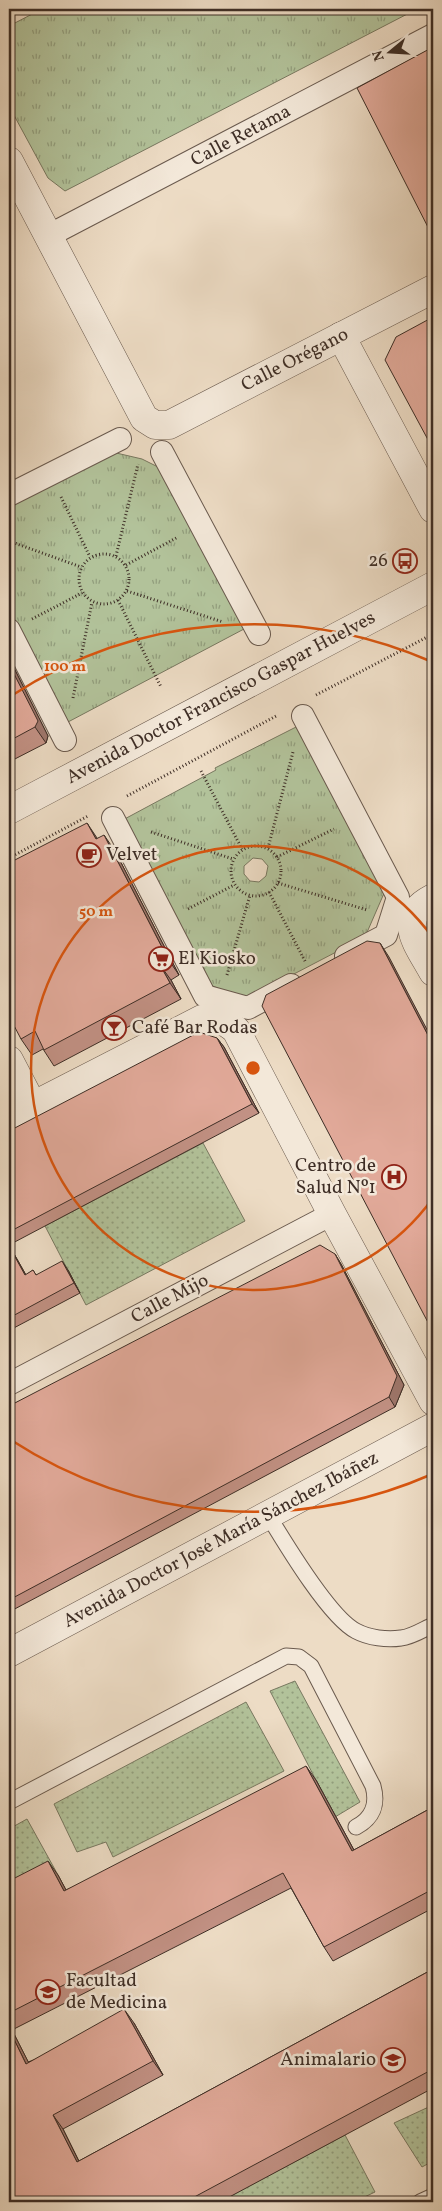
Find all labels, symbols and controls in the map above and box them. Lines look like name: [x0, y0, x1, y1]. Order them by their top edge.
north arrow: [364, 28, 414, 78]
text: N: [368, 48, 390, 63]
street label: Calle Retama: [186, 99, 296, 173]
street label: Calle Orégano: [237, 322, 353, 398]
place label: 26: [368, 548, 388, 574]
bus stop icon: 26: [392, 548, 418, 574]
street label: Avenida Doctor Francisco Gaspar Huelves: [62, 605, 380, 791]
text: 100 m: [44, 657, 87, 678]
cafe icon: Velvet: [76, 842, 102, 868]
place label: Velvet: [106, 842, 158, 868]
text: 50 m: [79, 902, 113, 923]
supermarket icon: El Kiosko: [148, 946, 174, 972]
place label: El Kiosko: [178, 946, 256, 972]
bar icon: Café Bar Rodas: [101, 1015, 127, 1041]
place label: Café Bar Rodas: [132, 1015, 257, 1041]
centre of rings: [244, 1059, 262, 1077]
place label: Centro de Salud Nº1: [295, 1153, 376, 1201]
hospital icon: Centro de Salud Nº1: [381, 1164, 407, 1190]
street label: Calle Mijo: [126, 1268, 214, 1330]
street label: Avenida Doctor José María Sánchez Ibáñez: [59, 1445, 383, 1635]
place label: Facultad de Medicina: [66, 1968, 167, 2016]
school or university icon: Facultad de Medicina: [35, 1979, 61, 2005]
place label: Animalario: [280, 2047, 376, 2073]
school or university icon: Animalario: [380, 2047, 406, 2073]

